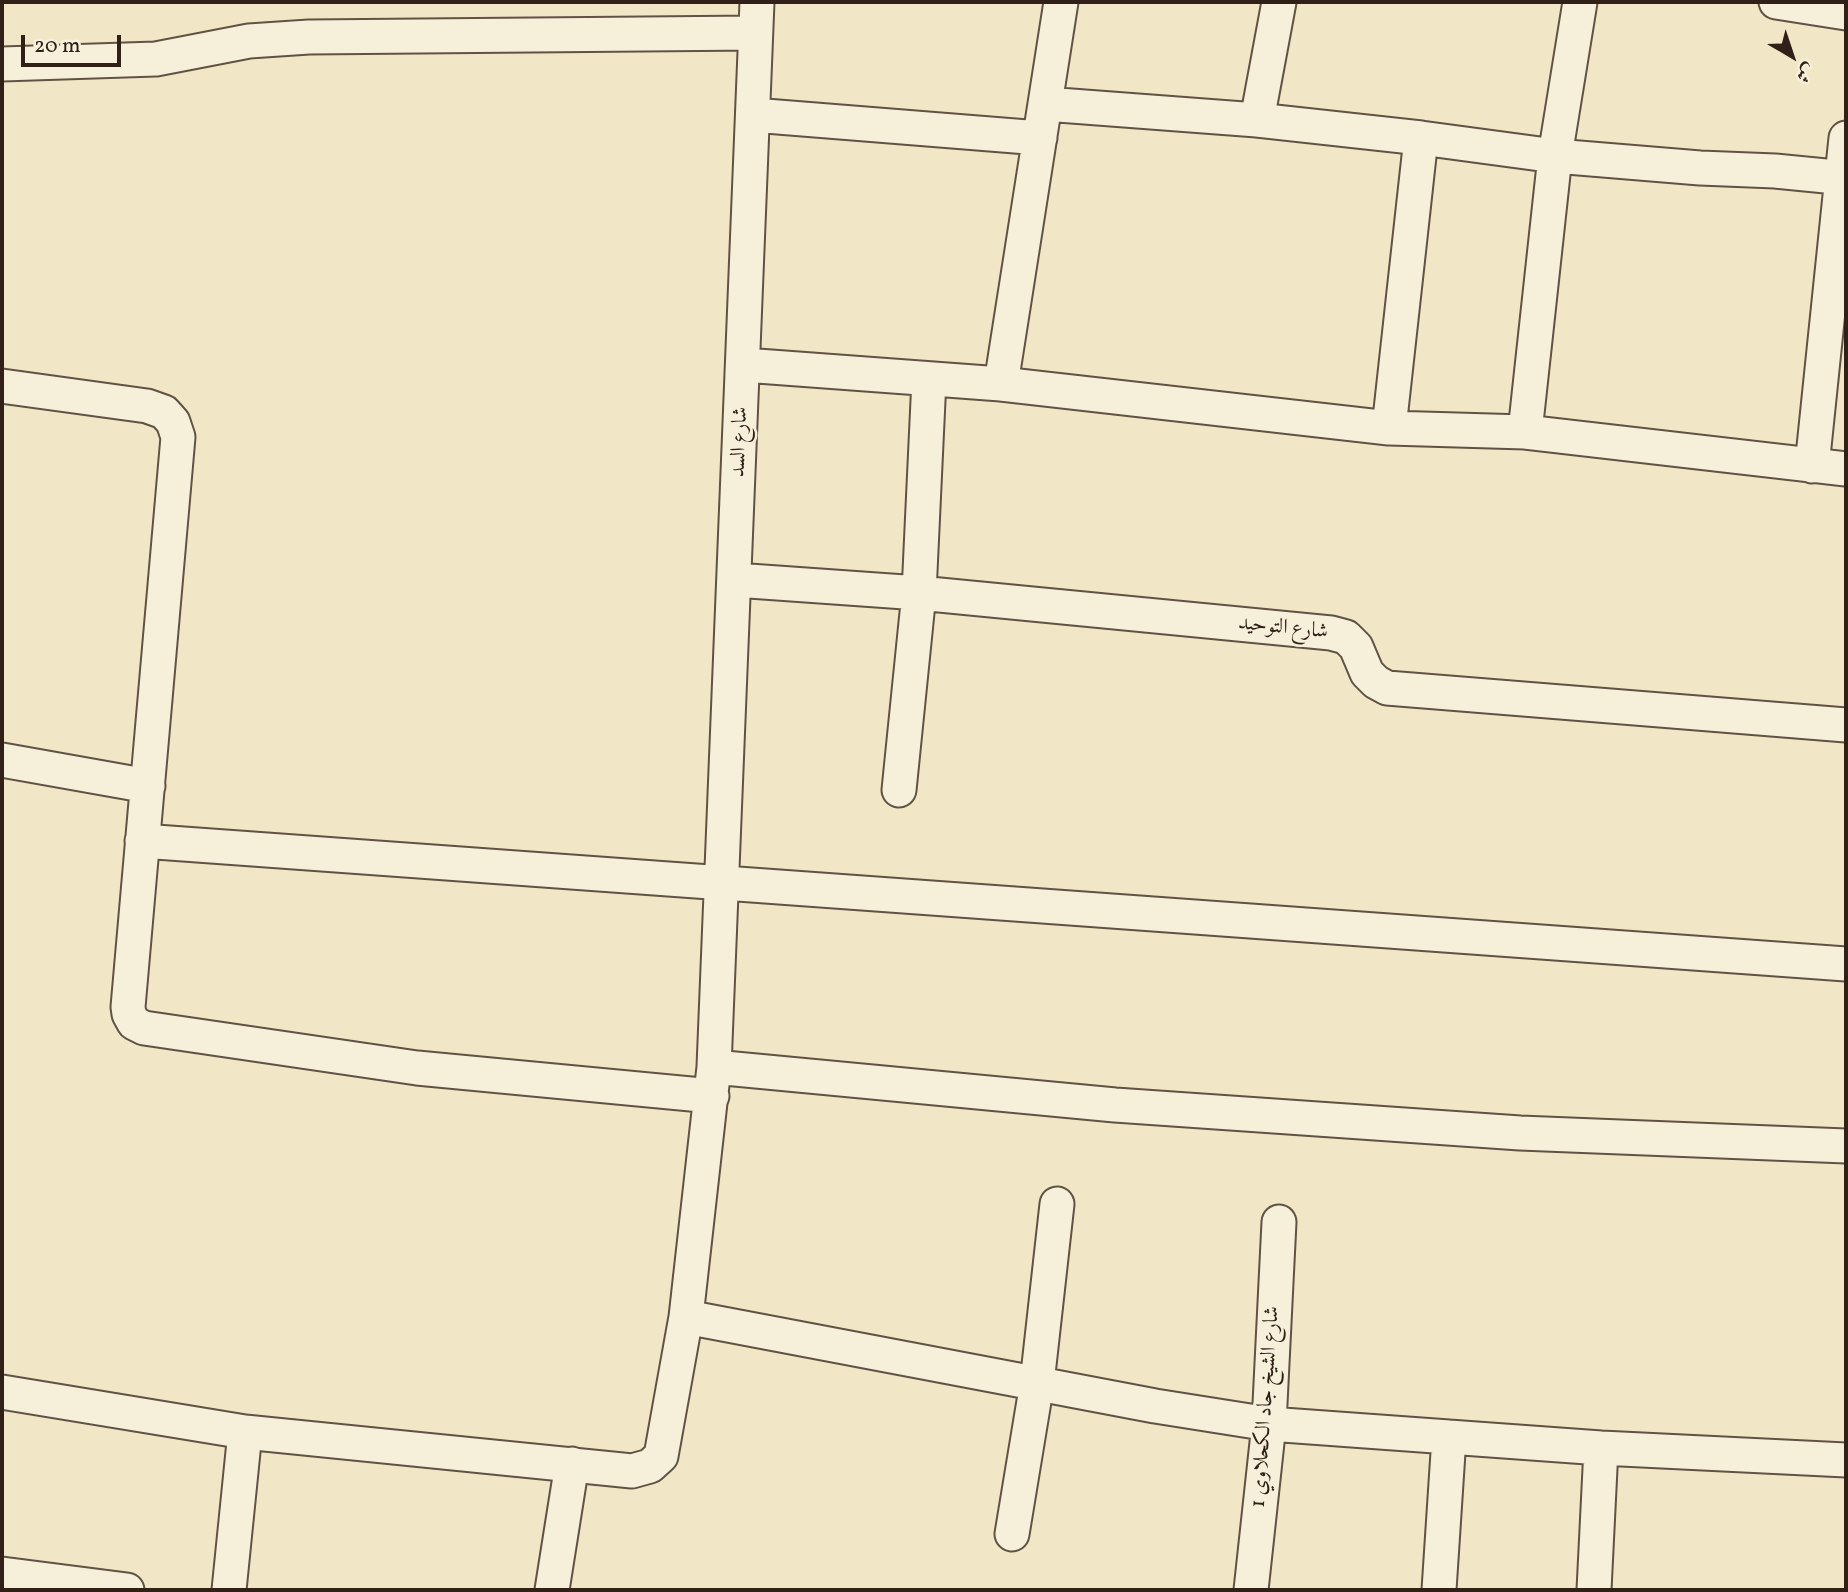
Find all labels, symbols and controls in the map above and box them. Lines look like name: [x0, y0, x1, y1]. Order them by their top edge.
scale bar: [24, 21, 124, 65]
north arrow: [1757, 21, 1827, 91]
text: 20 m: [34, 32, 80, 61]
text: ش: [1790, 56, 1821, 88]
street label: شارع السد: [727, 406, 755, 478]
street label: شارع التوحيد: [1237, 612, 1329, 646]
street label: شارع الشيخ جاد الكحلاوي 1: [1247, 1306, 1287, 1508]

